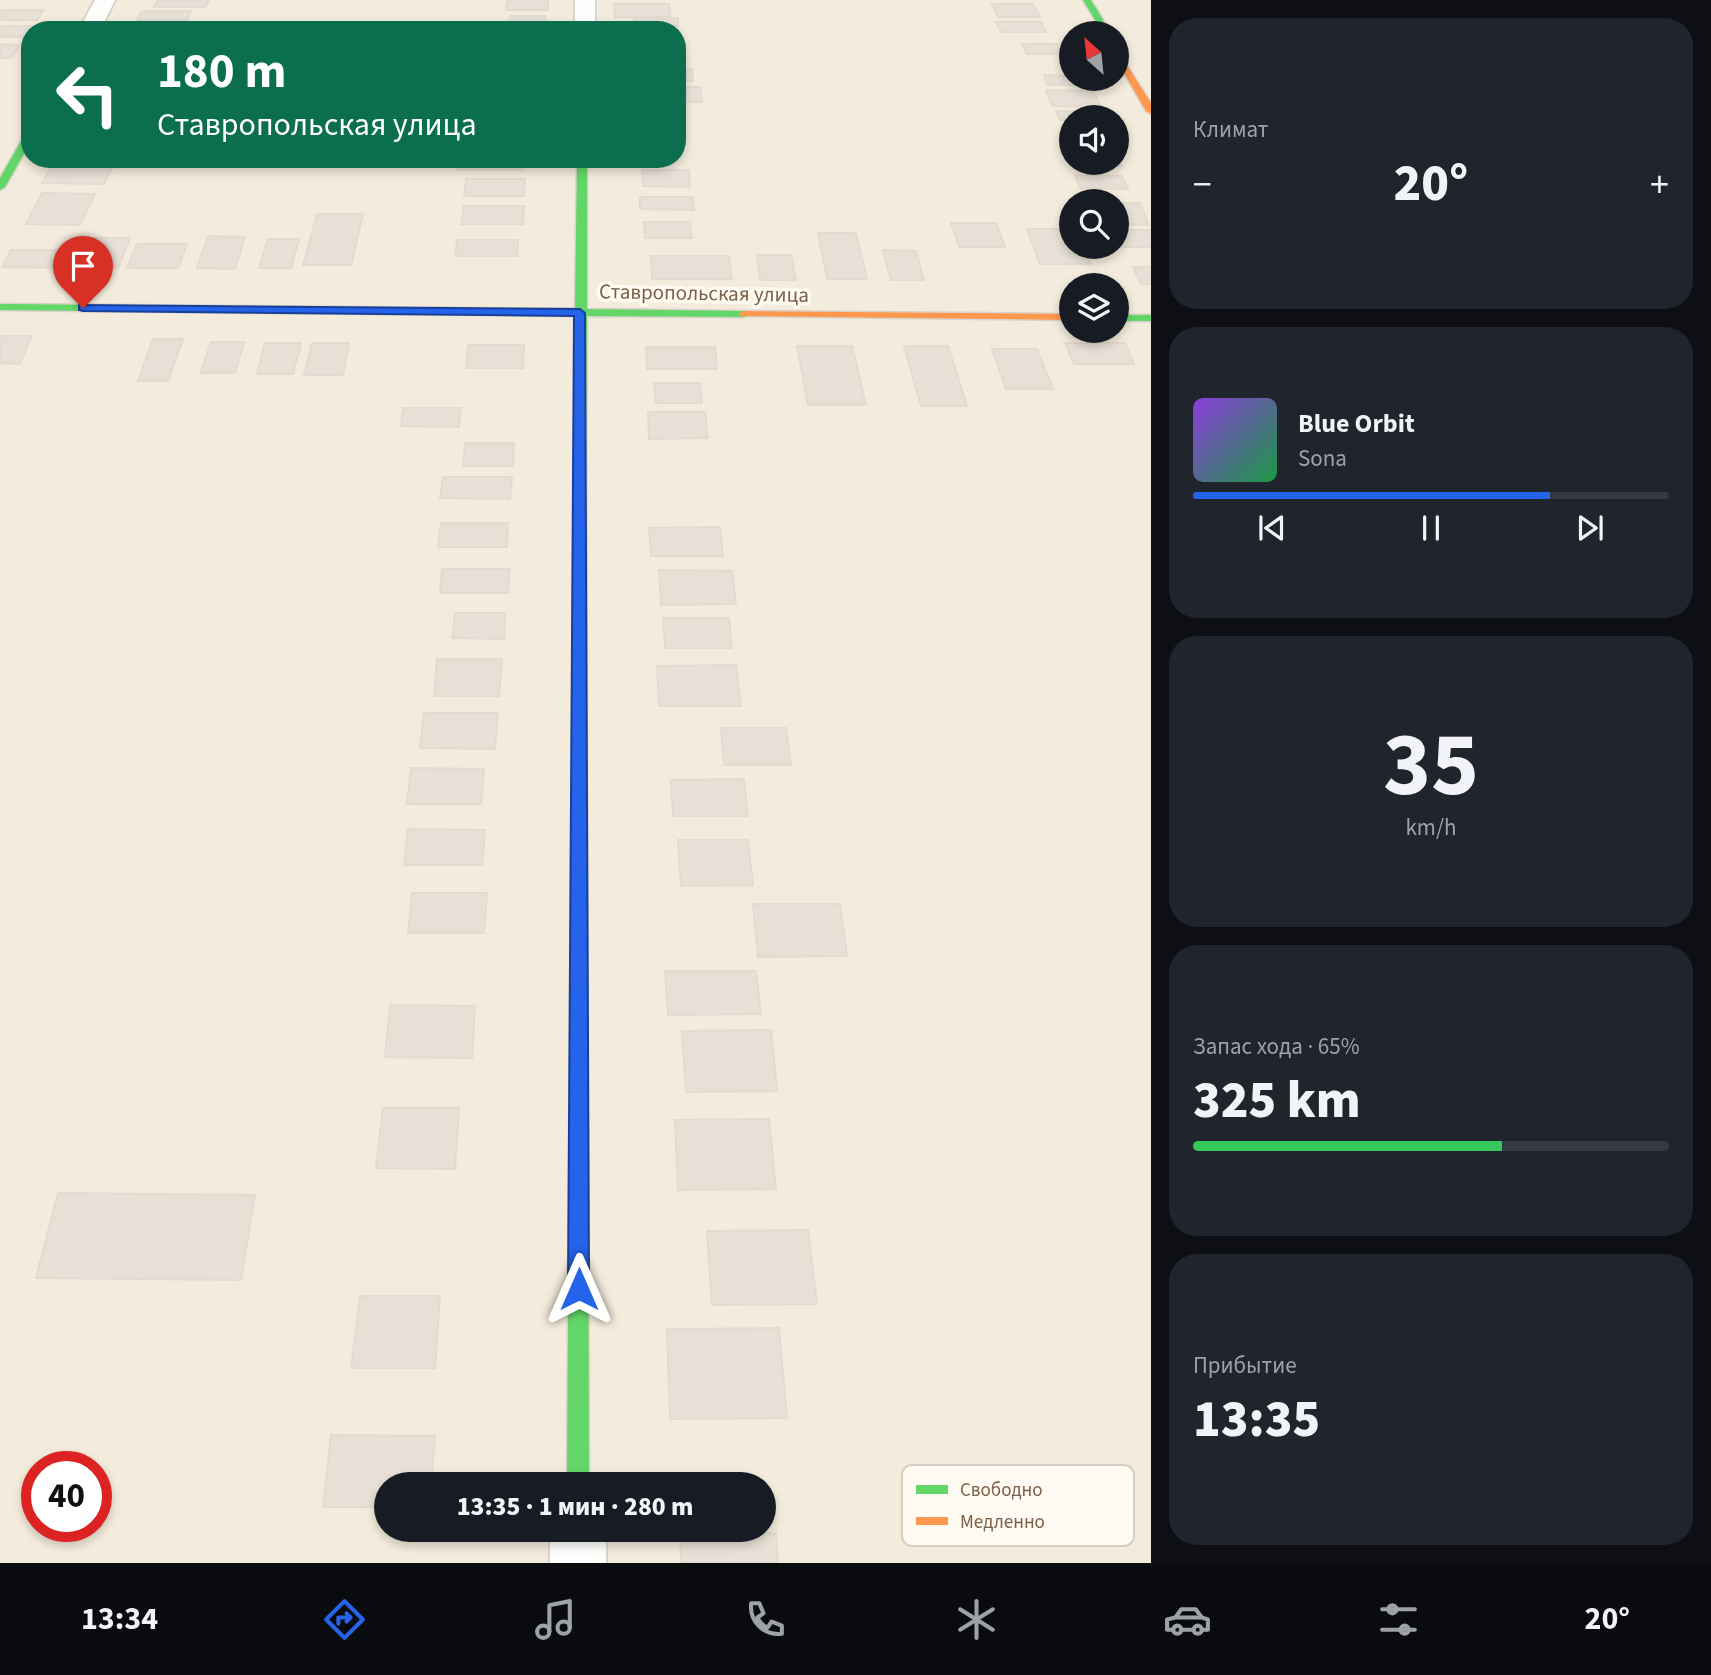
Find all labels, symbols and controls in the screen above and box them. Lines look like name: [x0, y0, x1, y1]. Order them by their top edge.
north arrow: [1059, 21, 1129, 91]
map controls: [1059, 21, 1129, 343]
text: 180 m: [157, 37, 286, 107]
icon: left: [42, 49, 133, 140]
text: Ставропольская улица: [157, 102, 477, 148]
button: sound: [1059, 105, 1129, 175]
text: Климат: [1193, 113, 1268, 146]
text: 20°: [1394, 147, 1468, 221]
text: −: [1193, 158, 1212, 212]
text: +: [1650, 158, 1669, 212]
button: search: [1059, 189, 1129, 259]
pin: [53, 236, 113, 308]
icon: arrive: [64, 247, 102, 285]
button: layers: [1059, 273, 1129, 343]
street label: Ставропольская улица: [599, 276, 809, 310]
text: Blue Orbit: [1298, 405, 1415, 442]
text: Sona: [1298, 442, 1347, 475]
icon: previous: [1253, 509, 1291, 547]
icon: pause: [1412, 509, 1450, 547]
icon: next: [1571, 509, 1609, 547]
text: 35: [1383, 701, 1479, 830]
text: km/h: [1405, 811, 1457, 844]
text: Запас хода · 65%: [1193, 1030, 1360, 1063]
text: 325 km: [1193, 1064, 1361, 1138]
position arrow: [542, 1252, 616, 1326]
text: Прибытие: [1193, 1349, 1297, 1382]
text: 13:35: [1193, 1383, 1320, 1457]
speed limit sign: 40: [21, 1451, 112, 1542]
legend: [902, 1465, 1134, 1546]
text: Свободно: [960, 1477, 1043, 1504]
text: 13:35 · 1 мин · 280 m: [457, 1488, 693, 1525]
text: Медленно: [960, 1509, 1045, 1536]
icon: directions: [320, 1595, 369, 1644]
icon: music: [531, 1595, 580, 1644]
icon: phone: [741, 1595, 790, 1644]
icon: climate: [952, 1595, 1001, 1644]
icon: car: [1163, 1595, 1212, 1644]
icon: filters: [1374, 1595, 1423, 1644]
text: 13:34: [81, 1596, 158, 1642]
text: 20°: [1585, 1596, 1630, 1642]

